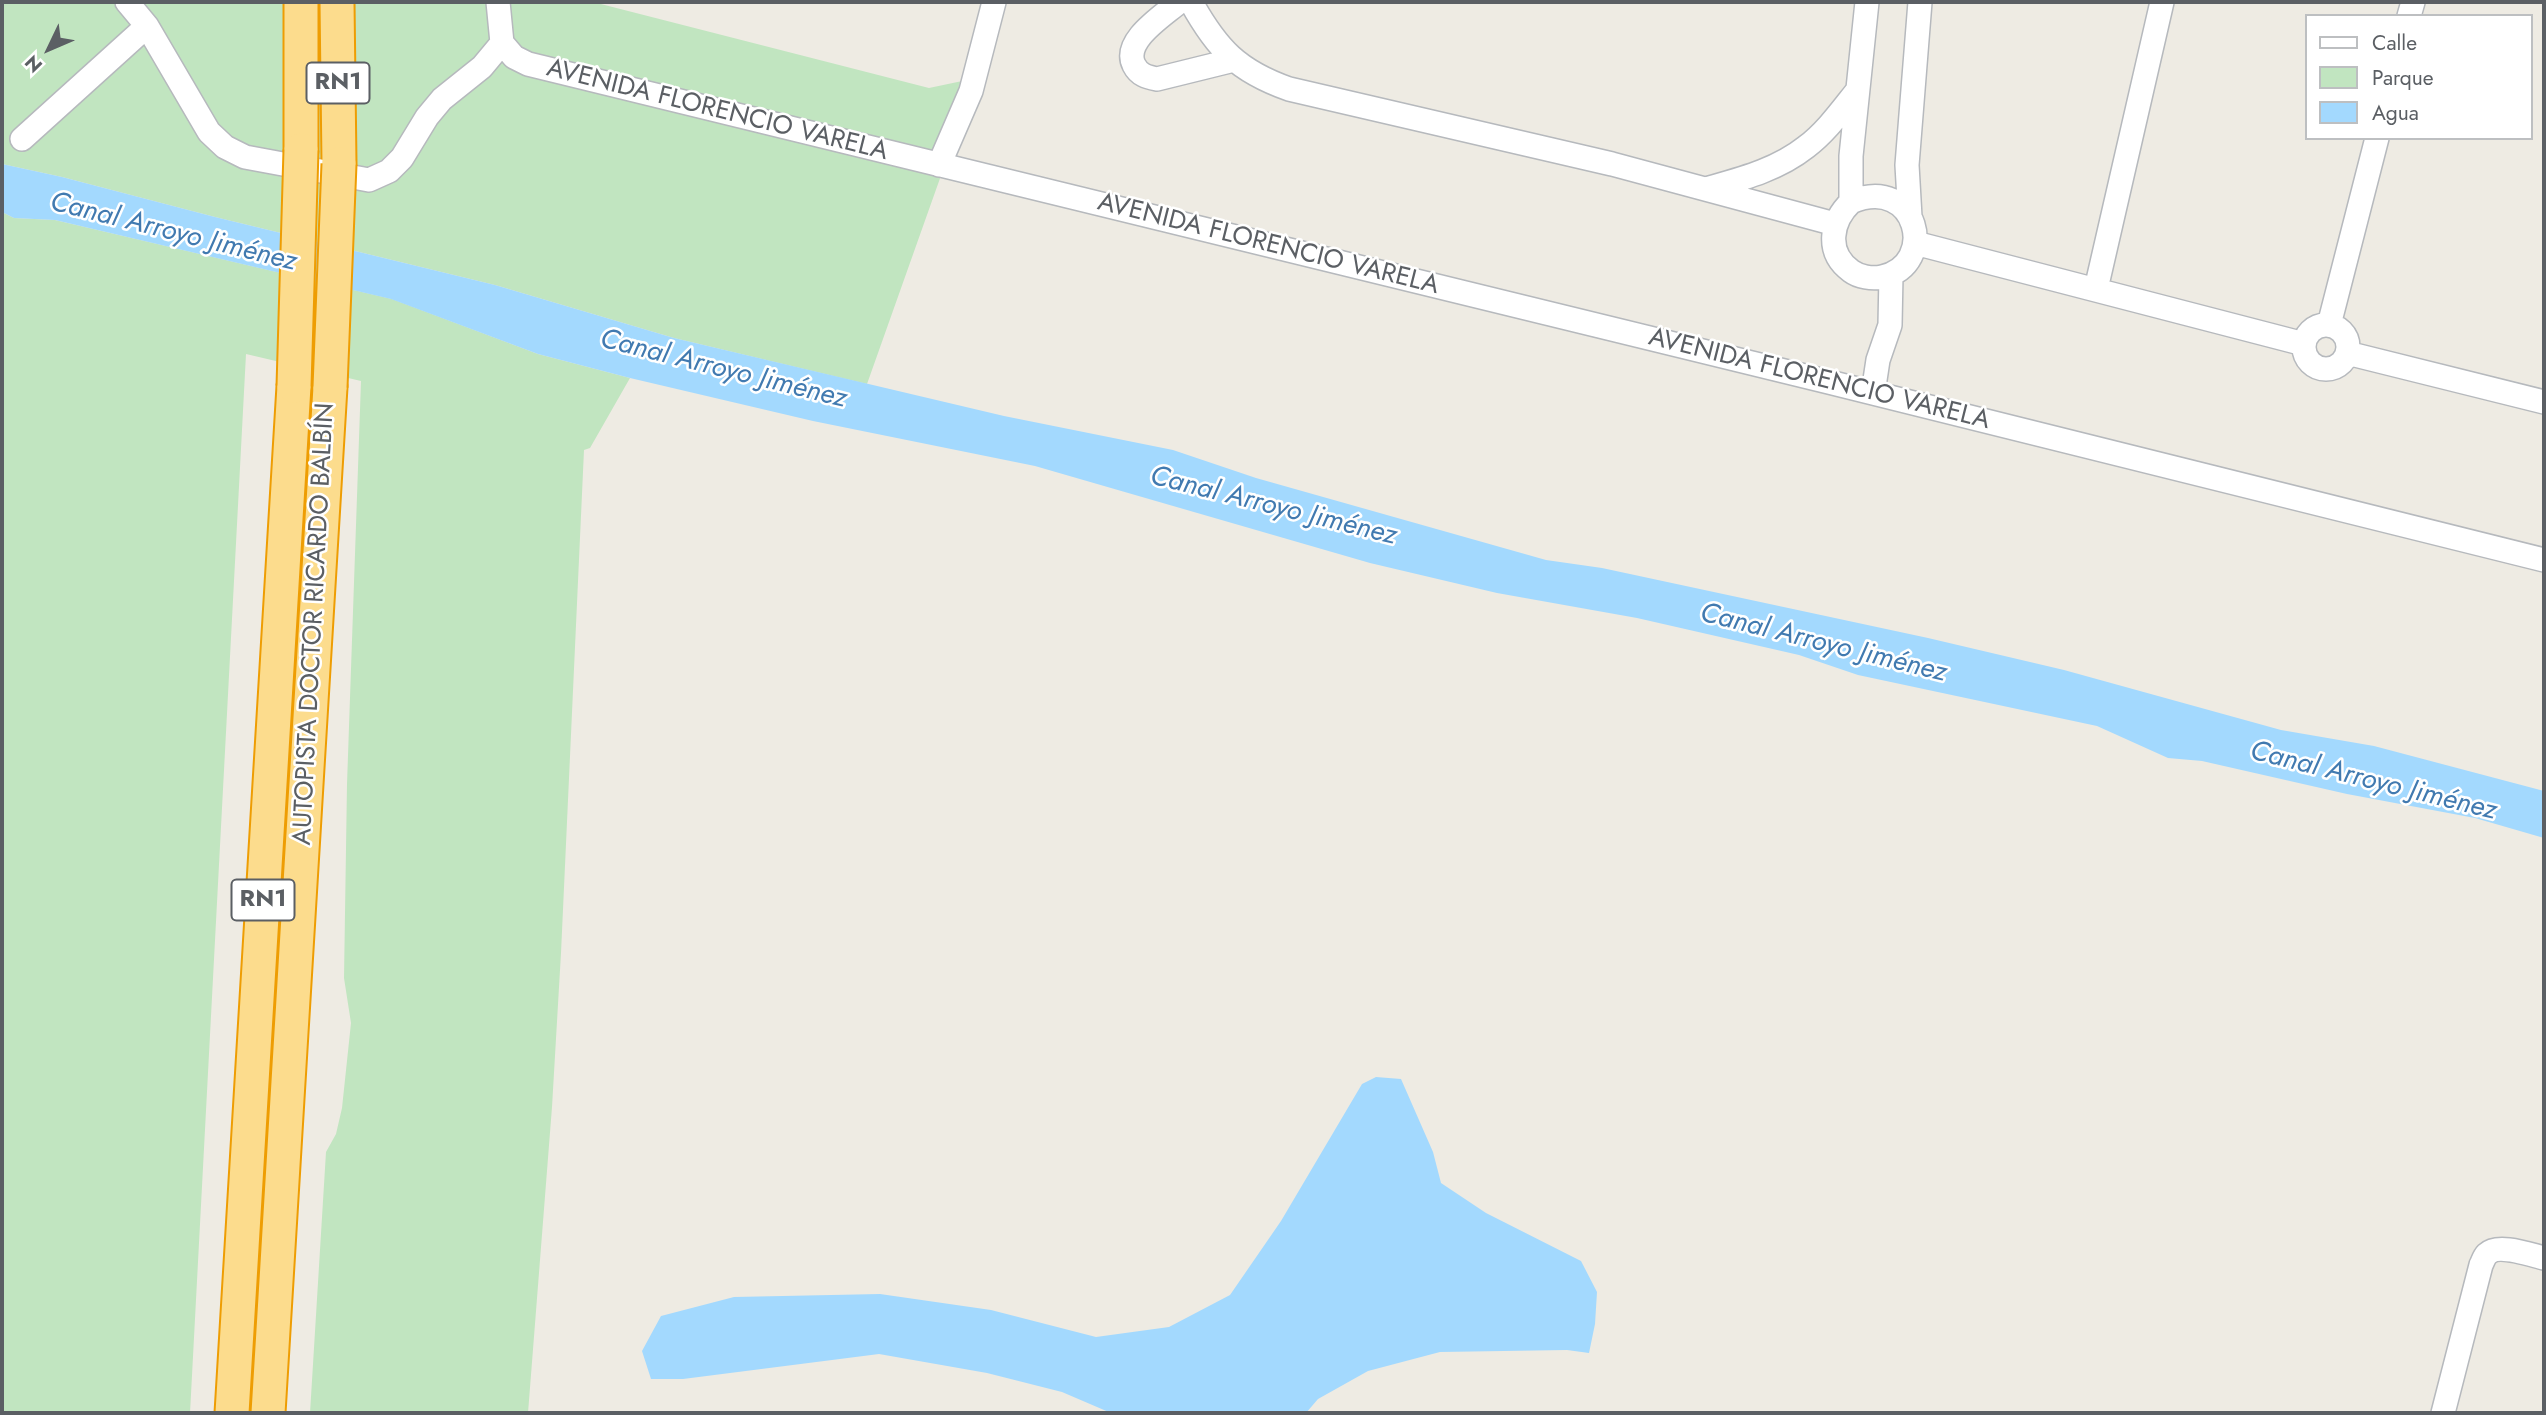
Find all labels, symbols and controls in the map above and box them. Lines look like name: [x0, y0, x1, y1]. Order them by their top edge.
north arrow: [14, 14, 84, 84]
legend: [2304, 14, 2532, 140]
text: Calle: [2372, 28, 2417, 58]
text: N: [19, 49, 48, 79]
street label: AVENIDA FLORENCIO VARELA: [543, 53, 891, 169]
road number: RN1: [306, 62, 370, 104]
text: Parque: [2372, 63, 2434, 93]
text: Agua: [2372, 98, 2419, 128]
water label: Canal Arroyo Jiménez: [46, 186, 300, 280]
street label: AVENIDA FLORENCIO VARELA: [1094, 187, 1442, 303]
street label: AVENIDA FLORENCIO VARELA: [1645, 322, 1993, 438]
water label: Canal Arroyo Jiménez: [596, 323, 850, 417]
street label: AUTOPISTA DOCTOR RICARDO BALBÍN: [288, 402, 342, 846]
water label: Canal Arroyo Jiménez: [1146, 460, 1400, 554]
water label: Canal Arroyo Jiménez: [1696, 597, 1950, 691]
water label: Canal Arroyo Jiménez: [2246, 735, 2500, 829]
road number: RN1: [232, 880, 294, 920]

